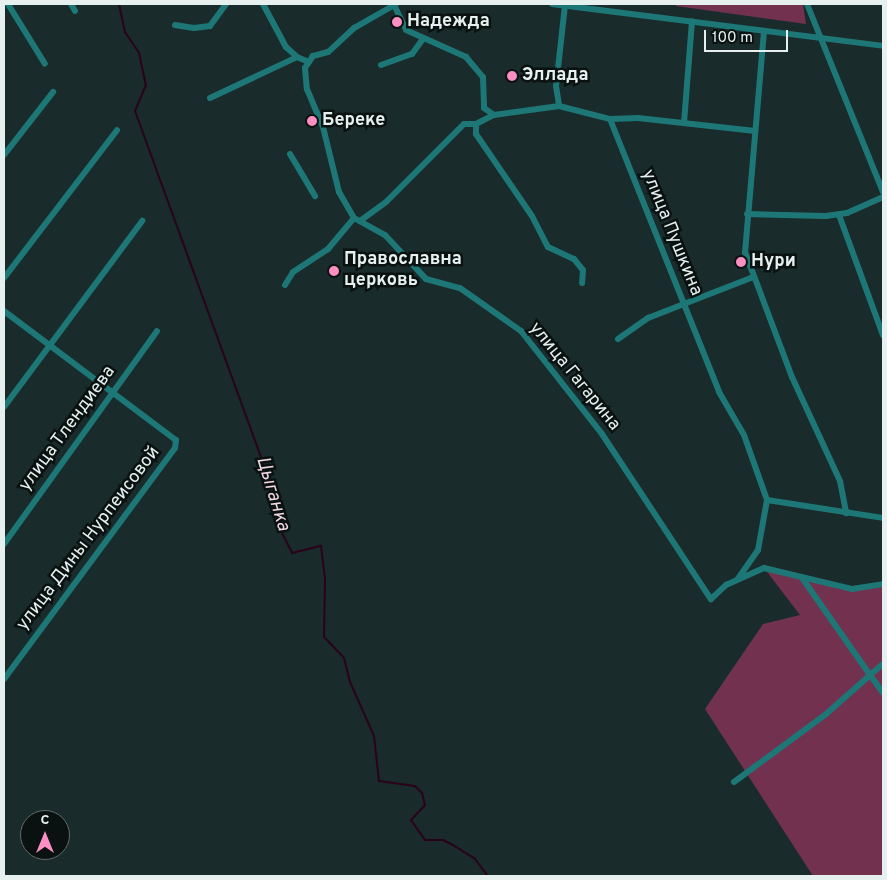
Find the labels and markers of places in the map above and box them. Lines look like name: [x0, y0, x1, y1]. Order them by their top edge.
place label: Надежда: [407, 11, 490, 33]
marker: Надежда: [391, 16, 403, 28]
place label: Эллада: [522, 65, 588, 87]
marker: Эллада: [506, 70, 518, 82]
place label: Береке: [322, 110, 385, 132]
marker: Береке: [306, 115, 318, 127]
place label: Православна церковь: [344, 250, 462, 292]
place label: Нури: [751, 251, 796, 273]
marker: Нури: [735, 256, 747, 268]
marker: Православна церковь: [328, 265, 340, 277]

